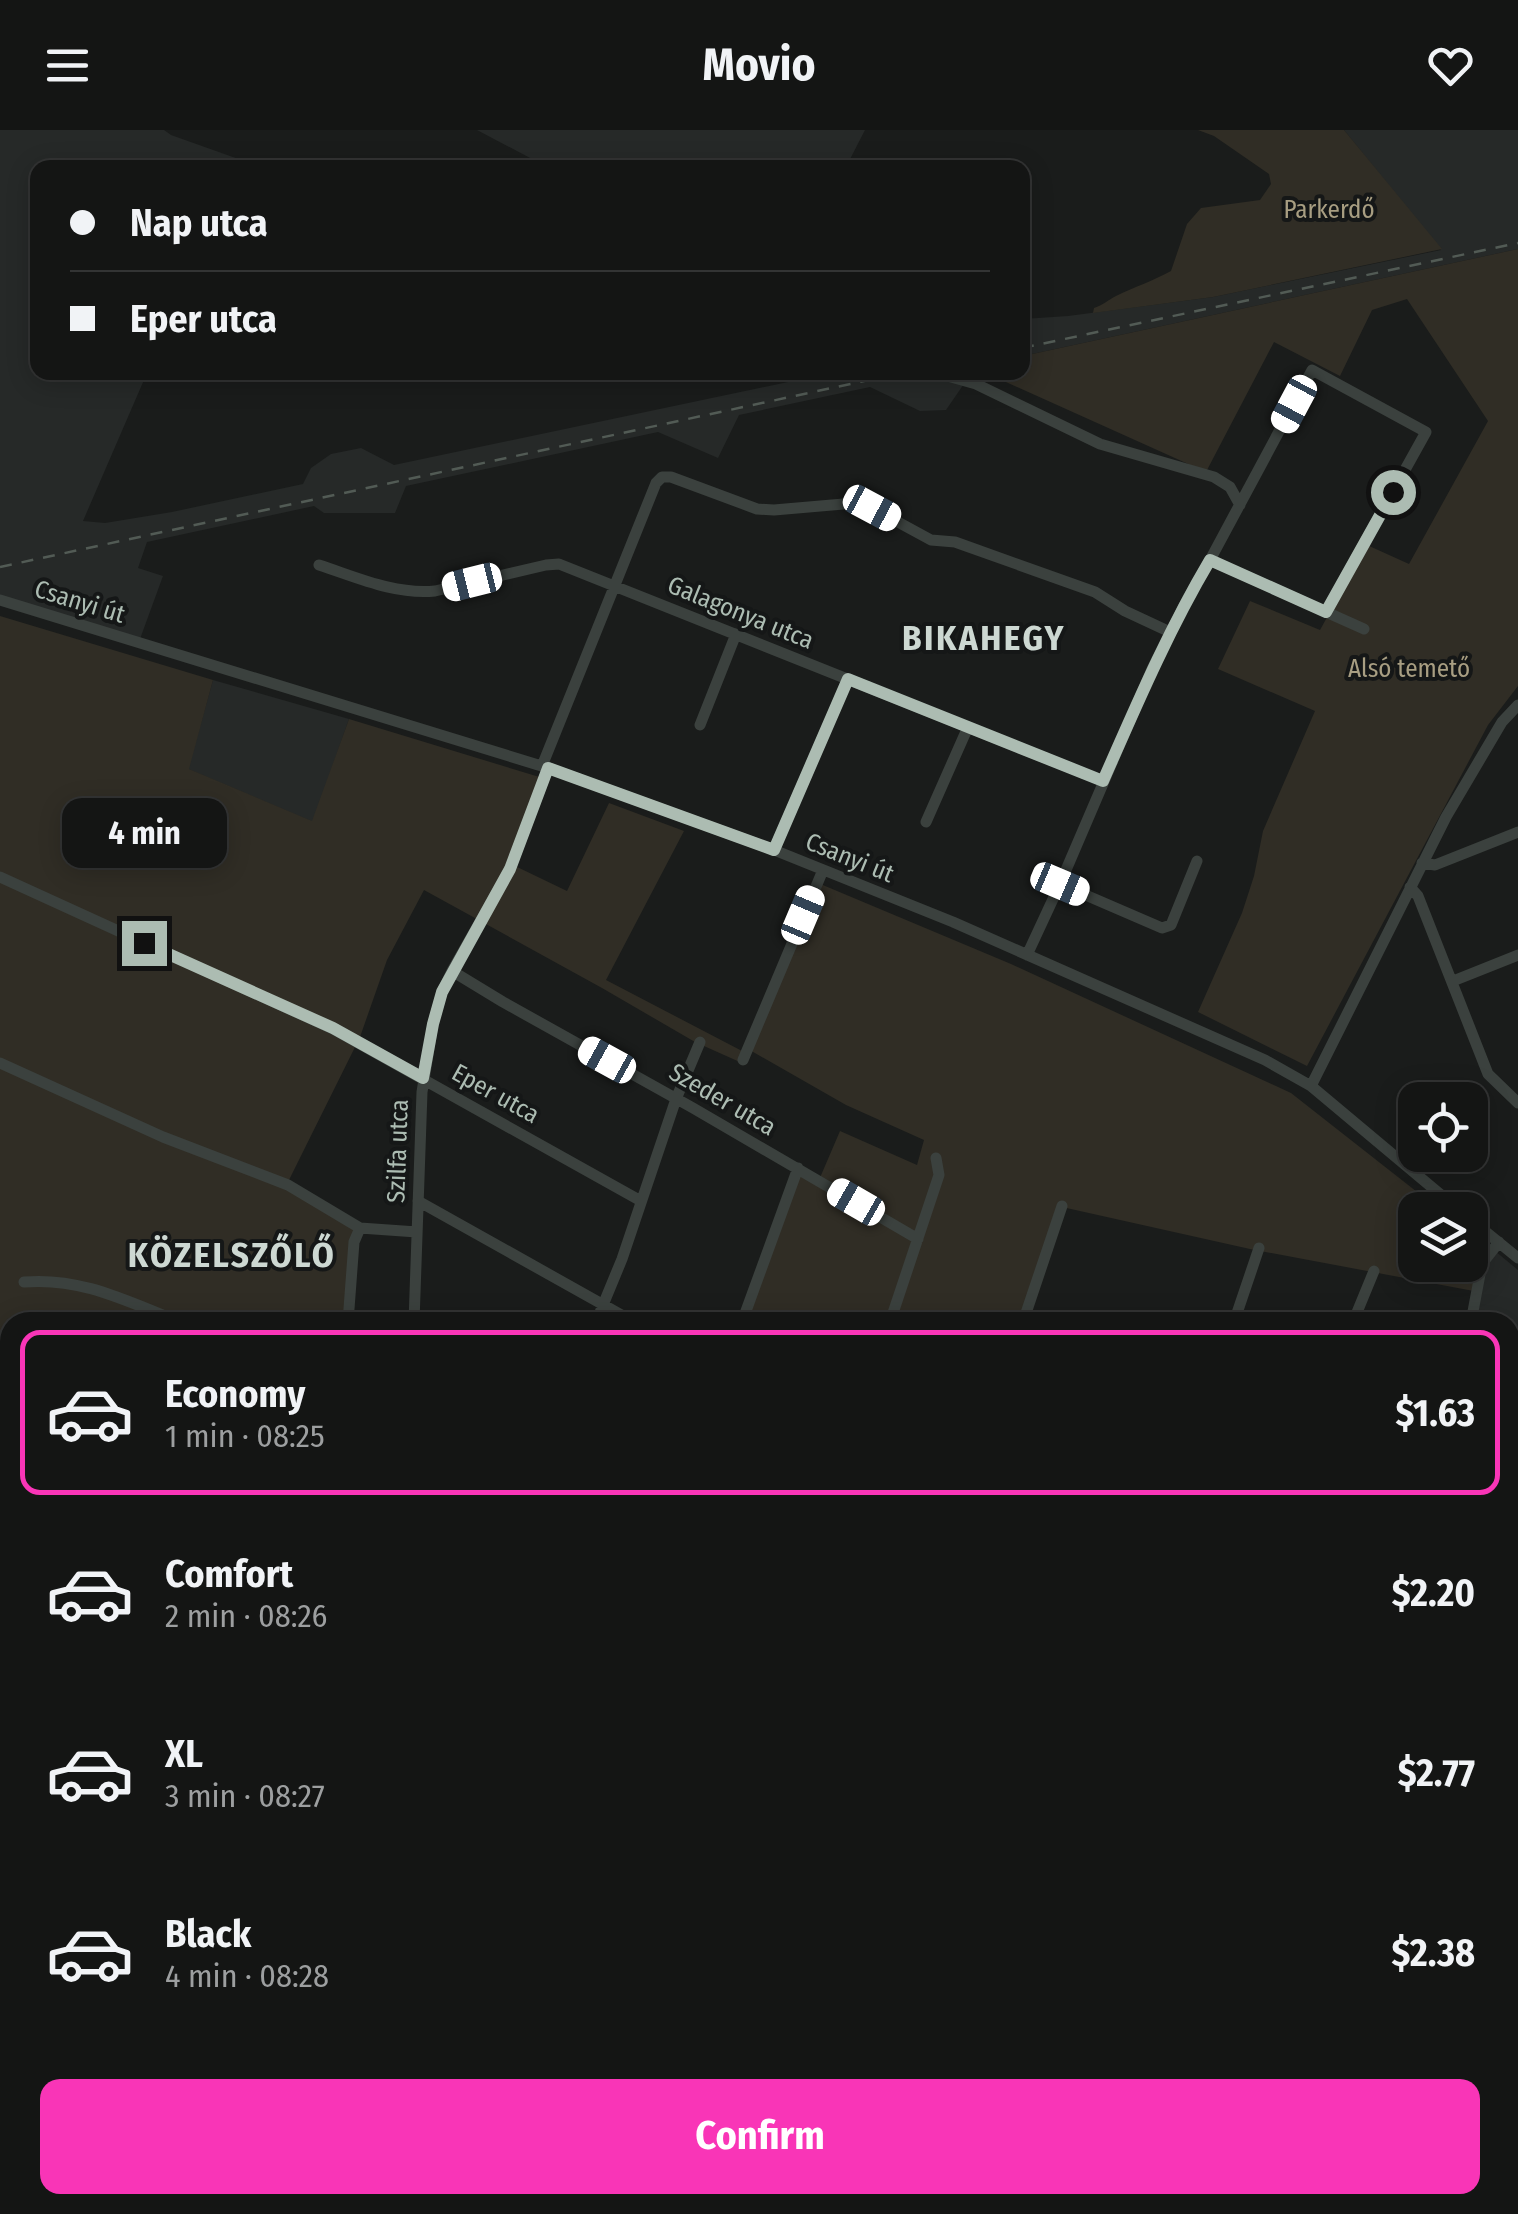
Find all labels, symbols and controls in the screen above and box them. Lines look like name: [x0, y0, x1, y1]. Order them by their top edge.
icon: menu: [40, 38, 95, 93]
text: Movio: [703, 38, 815, 92]
icon: heart: [1423, 38, 1478, 93]
park label: Parkerdő: [1283, 195, 1375, 225]
text: Nap utca: [130, 200, 268, 246]
text: Eper utca: [130, 296, 277, 342]
car: [1267, 370, 1321, 438]
route start: [1371, 470, 1416, 515]
car: [838, 481, 906, 535]
car: [439, 560, 505, 604]
street label: Galagonya utca: [663, 570, 818, 656]
street label: Csanyi út: [31, 574, 129, 630]
district label: BIKAHEGY: [902, 617, 1066, 659]
park label: Alsó temető: [1348, 654, 1470, 684]
callout: 4 min: [62, 798, 226, 868]
text: 4 min: [108, 814, 181, 852]
street label: Csanyi út: [801, 827, 899, 890]
car: [1027, 858, 1093, 910]
car: [777, 882, 829, 948]
route end: [122, 921, 167, 966]
car: [573, 1032, 641, 1088]
street label: Szeder utca: [664, 1057, 781, 1142]
street label: Eper utca: [447, 1058, 544, 1130]
map controls: [1398, 1082, 1488, 1282]
button: locate: [1398, 1082, 1488, 1172]
street label: Szilfa utca: [381, 1099, 415, 1203]
car: [823, 1174, 889, 1230]
button: layers: [1398, 1192, 1488, 1282]
district label: KÖZELSZŐLŐ: [128, 1233, 336, 1276]
icon: car: [45, 1368, 135, 1458]
text: Economy: [165, 1371, 305, 1417]
text: $1.63: [1396, 1390, 1475, 1436]
text: 1 min · 08:25: [165, 1417, 325, 1455]
icon: car: [45, 1548, 135, 1638]
text: Comfort: [165, 1551, 293, 1597]
text: $2.20: [1392, 1570, 1475, 1616]
text: 2 min · 08:26: [165, 1597, 327, 1635]
icon: car: [45, 1728, 135, 1818]
text: XL: [165, 1731, 203, 1777]
text: $2.77: [1398, 1750, 1475, 1796]
text: 3 min · 08:27: [165, 1777, 325, 1815]
icon: car: [45, 1908, 135, 1998]
text: Black: [165, 1911, 251, 1957]
text: $2.38: [1392, 1930, 1475, 1976]
text: 4 min · 08:28: [165, 1957, 329, 1995]
button: Confirm: [40, 2079, 1480, 2194]

